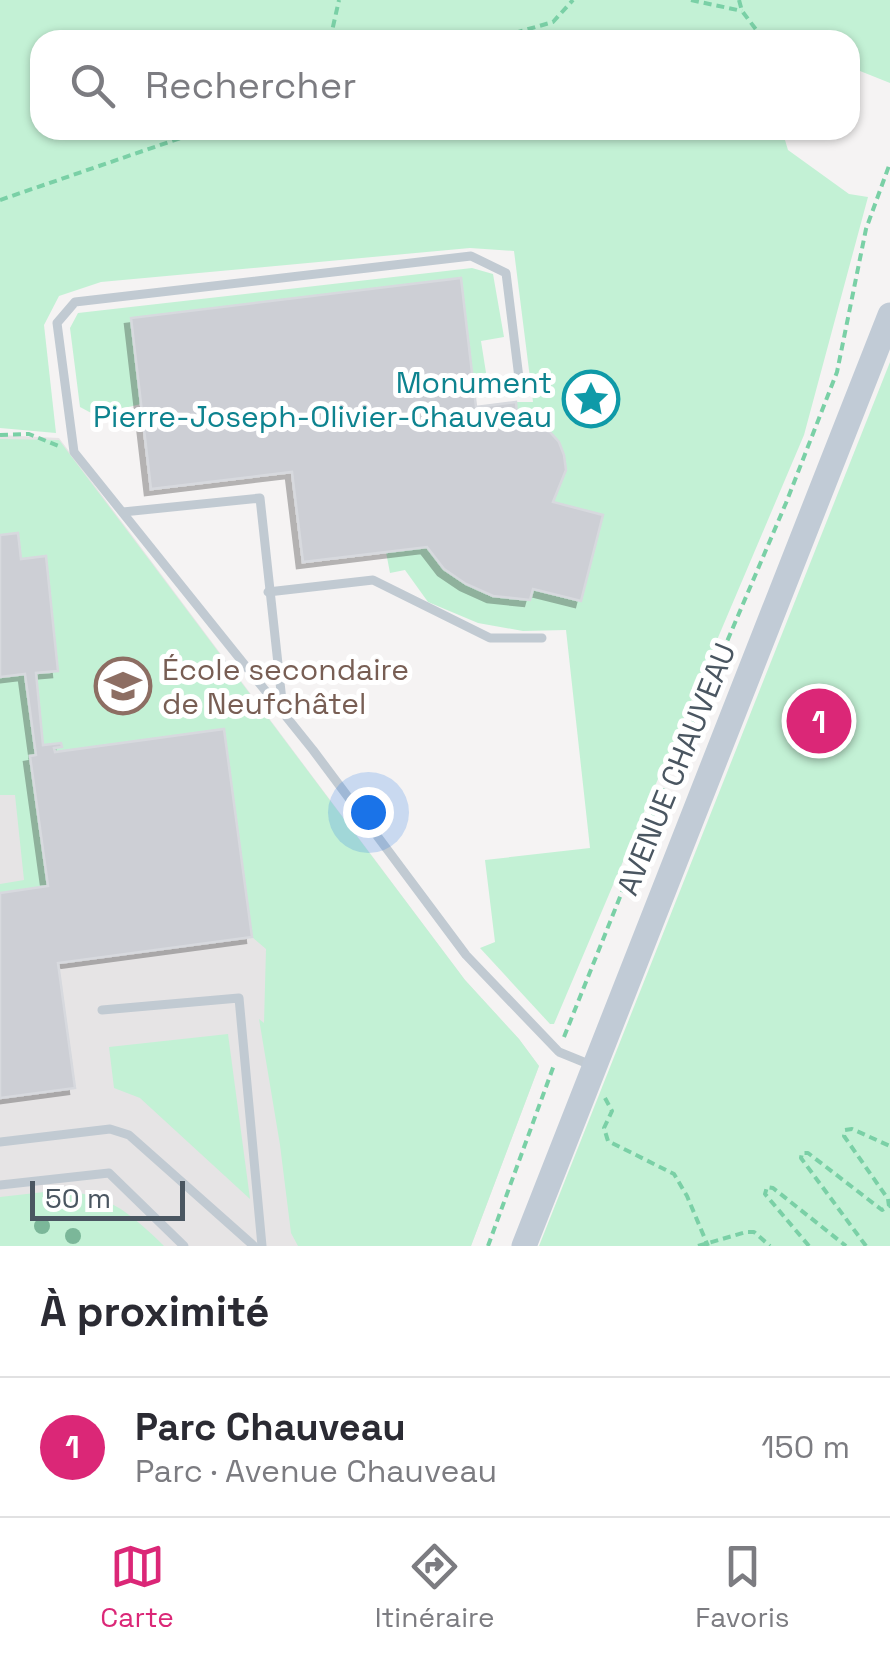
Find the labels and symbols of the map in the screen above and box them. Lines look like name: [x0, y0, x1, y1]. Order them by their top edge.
place label: Monument Pierre-Joseph-Olivier-Chauveau: [93, 363, 552, 436]
place icon: Monument Pierre-Joseph-Olivier-Chauveau: [561, 369, 621, 429]
street label: AVENUE CHAUVEAU: [608, 637, 744, 901]
place label: École secondaire de Neufchâtel: [162, 650, 409, 723]
school or university icon: École secondaire de Neufchâtel: [93, 656, 153, 716]
pin: 1: [786, 684, 852, 758]
your location: [343, 787, 394, 838]
scale bar: [30, 1176, 185, 1220]

